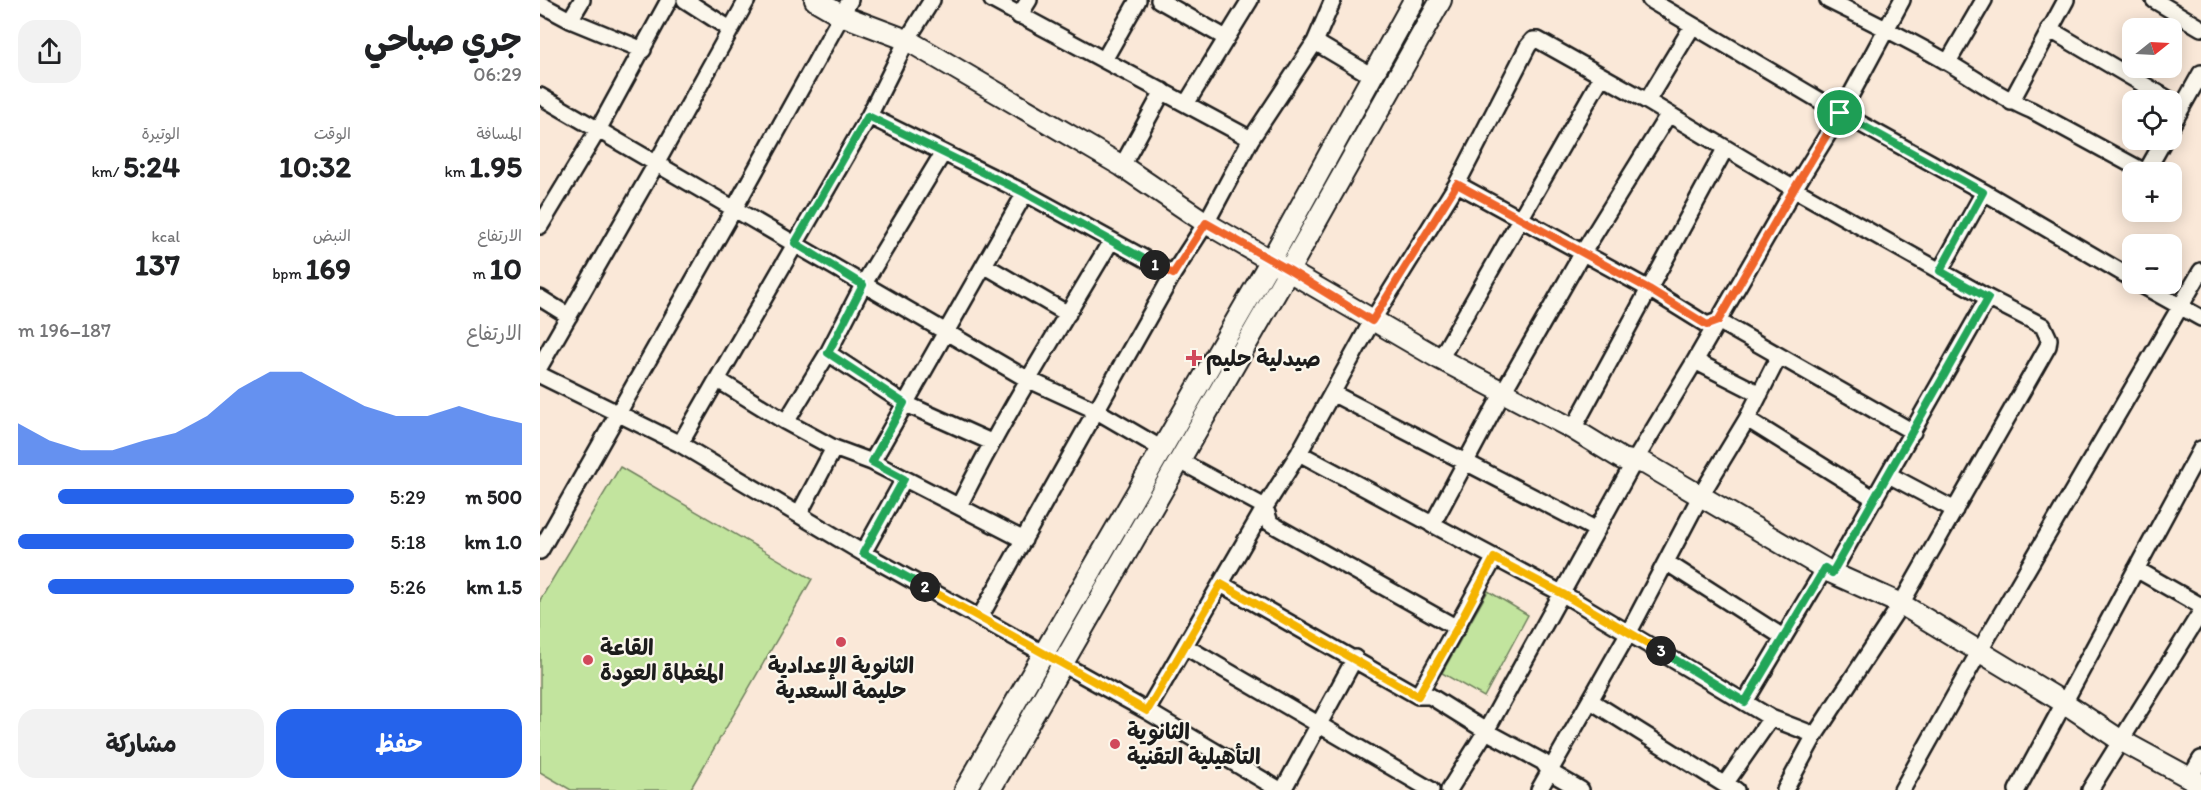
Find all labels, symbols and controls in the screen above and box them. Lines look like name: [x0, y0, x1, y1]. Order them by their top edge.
north arrow: [2122, 18, 2182, 78]
map controls: [2122, 18, 2182, 294]
button: share: [18, 20, 81, 83]
text: جري صباحي: [364, 20, 522, 59]
text: 06:29: [473, 62, 522, 86]
pin: [1814, 87, 1865, 138]
button: locate: [2122, 90, 2182, 150]
icon: arrive: [1823, 96, 1856, 129]
text: الوتيرة: [141, 124, 180, 143]
text: الوقت: [314, 124, 351, 143]
text: المسافة: [476, 124, 522, 143]
text: 5:24: [123, 148, 180, 185]
text: 10:32: [279, 148, 351, 185]
text: 1.95: [469, 148, 522, 185]
text: /km: [92, 162, 123, 181]
text: km: [444, 162, 469, 181]
button: +: [2122, 162, 2182, 222]
text: النبض: [313, 226, 351, 245]
text: الارتفاع: [477, 226, 522, 245]
text: kcal: [152, 227, 180, 246]
button: −: [2122, 234, 2182, 294]
text: 137: [135, 246, 180, 283]
text: 169: [306, 250, 351, 287]
text: 10: [490, 250, 522, 287]
pin: 1: [1140, 250, 1170, 280]
text: 1: [1151, 255, 1159, 274]
text: bpm: [272, 264, 306, 283]
text: m: [473, 264, 490, 283]
text: 187–196 m: [18, 318, 111, 342]
text: الارتفاع: [466, 321, 522, 345]
place label: صيدلية حليم: [1206, 345, 1321, 375]
marker: صيدلية حليم: [1187, 351, 1201, 365]
text: 5:29: [390, 485, 426, 509]
text: 500 m: [466, 485, 522, 509]
text: 5:18: [390, 530, 426, 554]
text: 1.0 km: [465, 530, 522, 554]
pin: 2: [910, 572, 940, 602]
text: 5:26: [390, 575, 426, 599]
text: 1.5 km: [466, 575, 522, 599]
text: 2: [921, 577, 929, 596]
place label: القاعة المغطاة العودة: [600, 634, 724, 687]
marker: الثانوية الإعدادية حليمة السعدية: [834, 635, 848, 649]
pin: 3: [1646, 636, 1676, 666]
text: 3: [1657, 641, 1665, 660]
place label: الثانوية الإعدادية حليمة السعدية: [768, 652, 914, 704]
marker: القاعة المغطاة العودة: [581, 653, 595, 667]
button: مشاركة: [18, 709, 264, 778]
button: حفظ: [276, 709, 522, 778]
place label: الثانوية التأهيلية التقنية: [1127, 718, 1261, 770]
marker: الثانوية التأهيلية التقنية: [1108, 737, 1122, 751]

